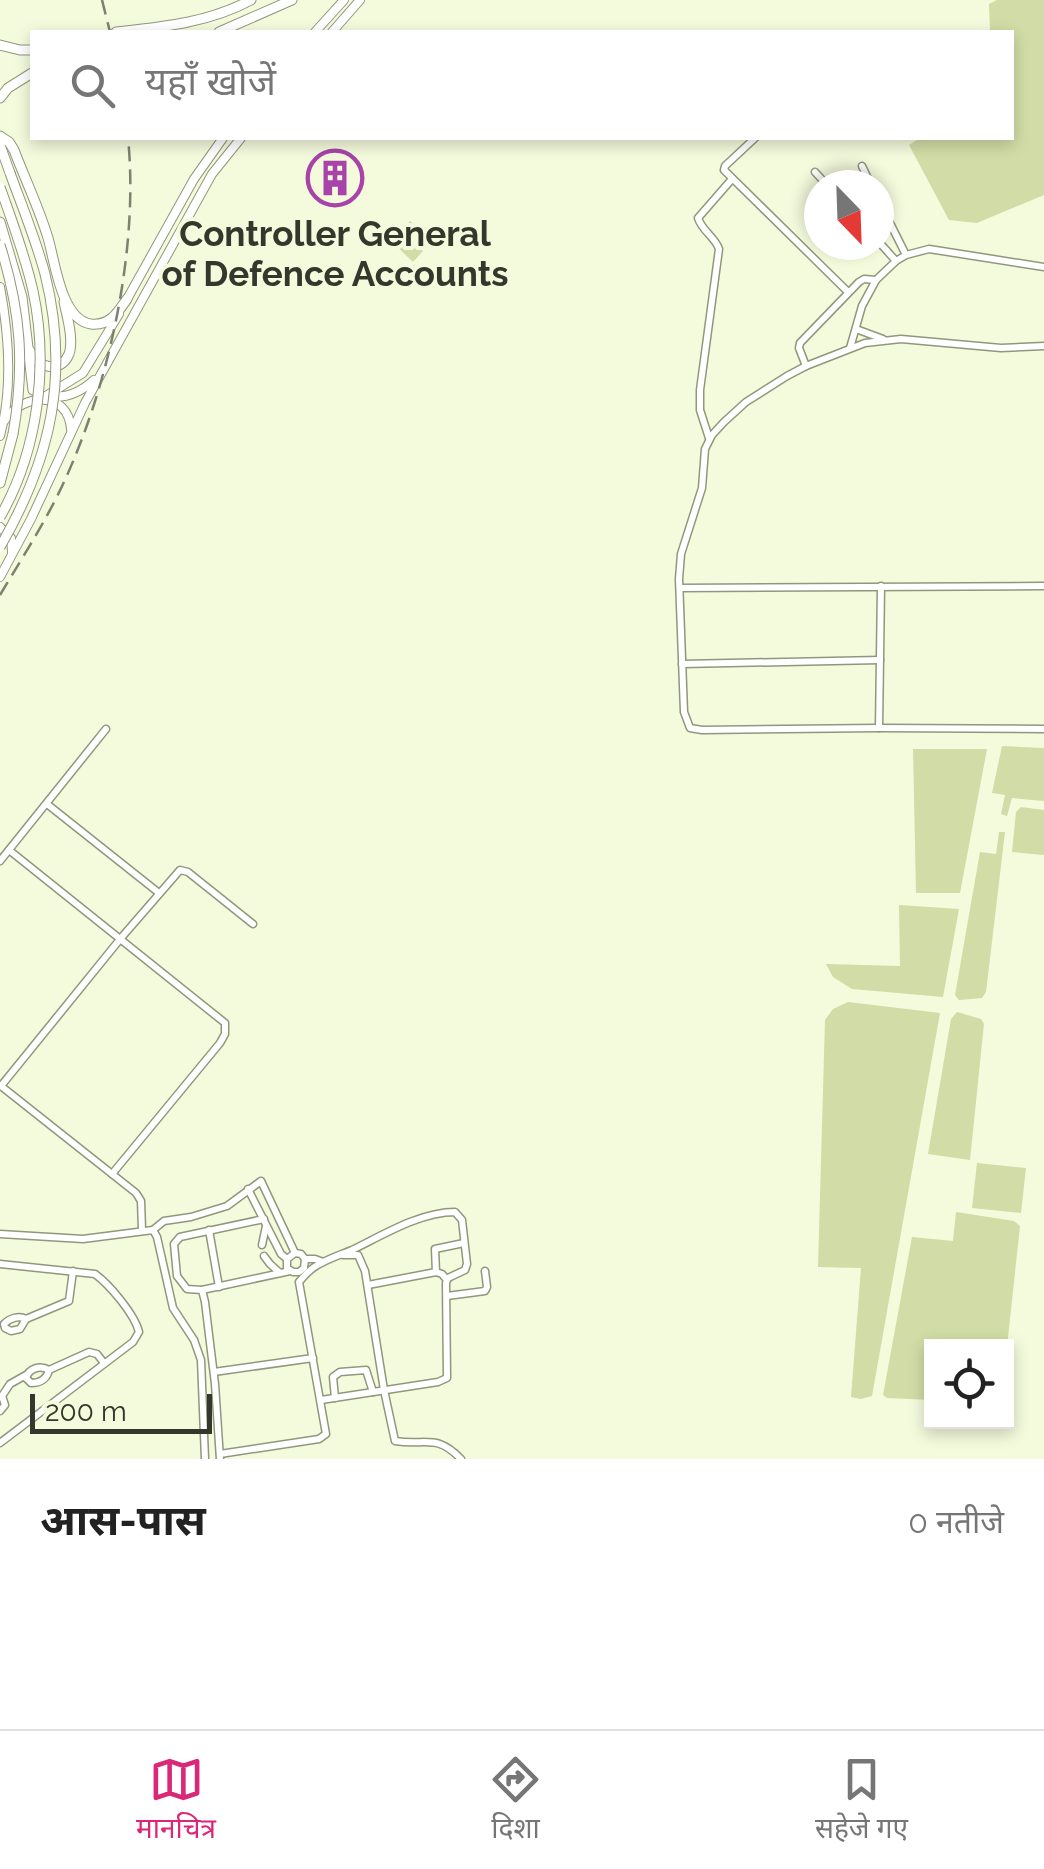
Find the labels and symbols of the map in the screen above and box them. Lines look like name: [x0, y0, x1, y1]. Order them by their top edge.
building icon: Controller General of Defence Accounts: [305, 148, 365, 208]
north arrow: [804, 170, 894, 260]
place label: Controller General of Defence Accounts: [162, 213, 508, 294]
scale bar: [30, 1389, 212, 1434]

